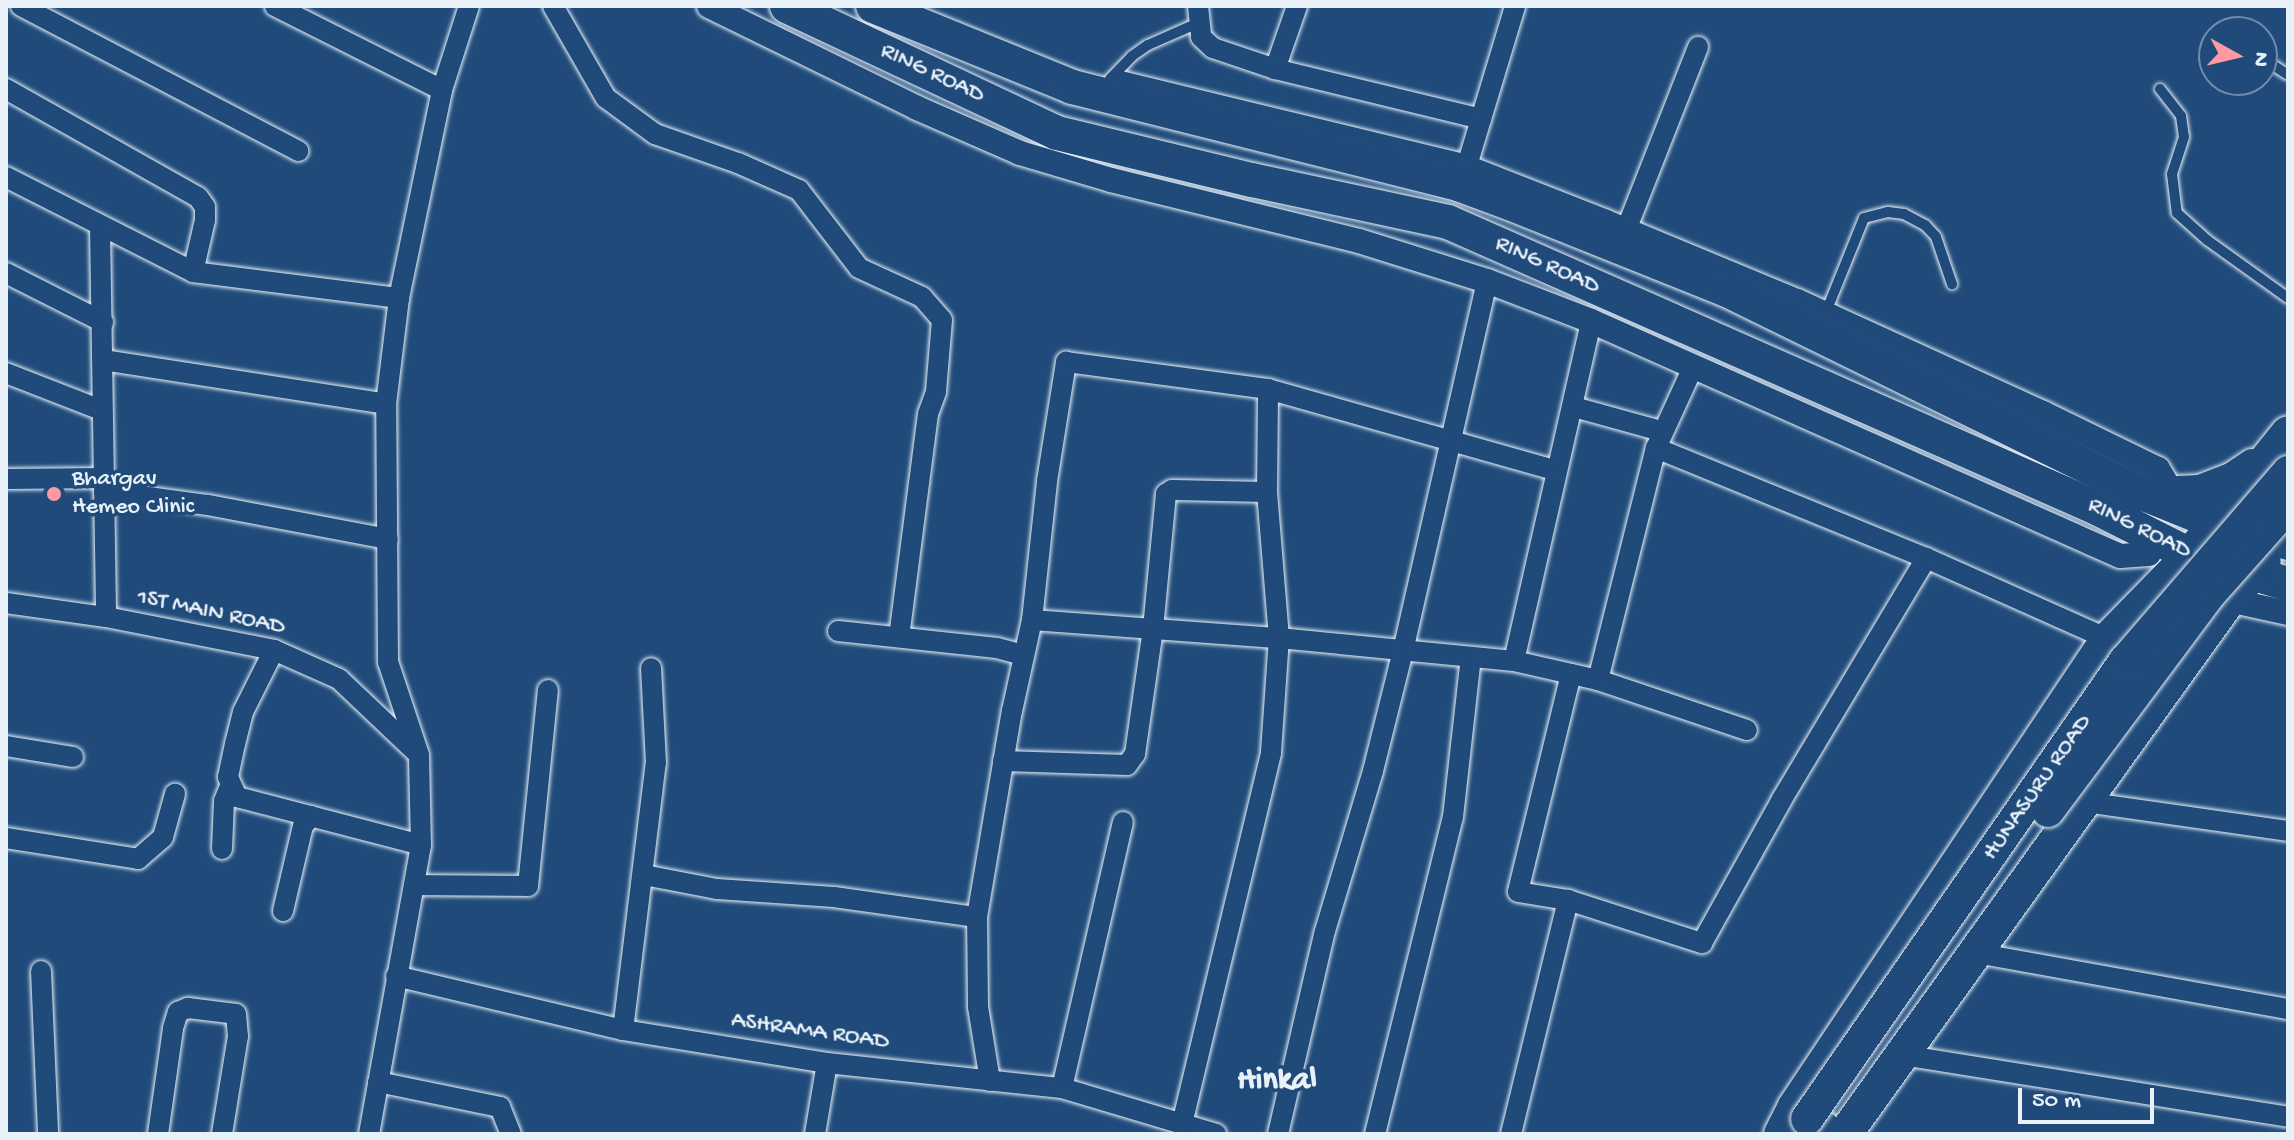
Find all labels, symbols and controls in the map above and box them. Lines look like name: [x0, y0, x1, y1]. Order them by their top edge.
north arrow: [2198, 16, 2278, 96]
street label: RING ROAD: [875, 37, 989, 111]
text: N: [2246, 50, 2274, 68]
street label: RING ROAD: [1490, 230, 1604, 302]
place label: Bhargav Hemeo Clinic: [72, 466, 194, 522]
marker: Bhargav Hemeo Clinic: [43, 483, 65, 505]
street label: RING ROAD: [2083, 492, 2195, 566]
street label: 1ST MAIN ROAD: [134, 583, 288, 643]
street label: HUNASURU ROAD: [1977, 710, 2099, 866]
street label: ASHRAMA ROAD: [729, 1007, 891, 1057]
district label: Hinkal: [1237, 1062, 1317, 1100]
scale bar: [2022, 1072, 2158, 1122]
text: 50 m: [2032, 1087, 2081, 1116]

